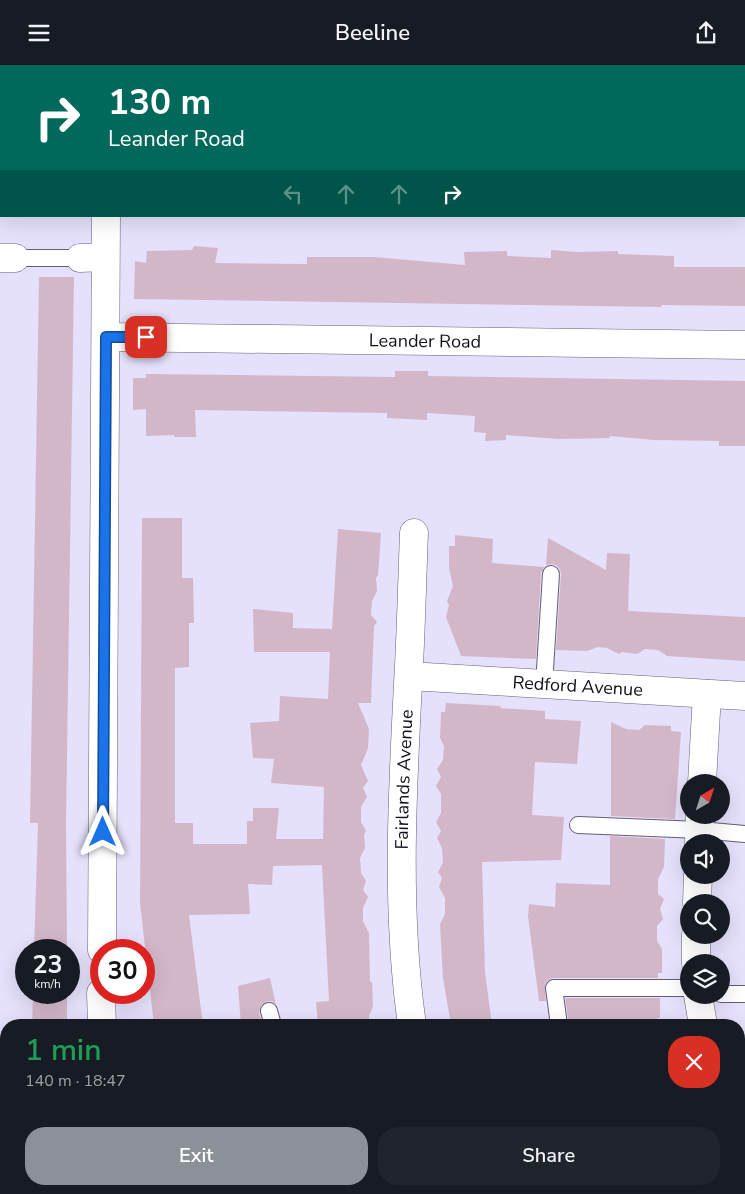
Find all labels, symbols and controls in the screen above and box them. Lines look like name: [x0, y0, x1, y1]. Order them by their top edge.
text: Beeline: [335, 18, 410, 48]
icon: menu: [25, 19, 53, 47]
icon: share: [692, 19, 720, 47]
text: 130 m: [108, 79, 211, 126]
icon: right: [25, 85, 90, 150]
text: Leander Road: [108, 124, 245, 154]
icon: left: [279, 180, 307, 208]
icon: ahead: [332, 180, 360, 208]
icon: ahead: [385, 180, 413, 208]
icon: right: [438, 180, 466, 208]
pin: [125, 316, 167, 358]
icon: arrive: [132, 323, 160, 351]
street label: Leander Road: [369, 328, 481, 354]
street label: Redford Avenue: [512, 670, 644, 702]
street label: Fairlands Avenue: [390, 709, 419, 850]
north arrow: [680, 774, 730, 824]
map controls: [680, 774, 730, 1004]
position arrow: [76, 805, 128, 857]
button: sound: [680, 834, 730, 884]
button: search: [680, 894, 730, 944]
speed limit sign: 30: [90, 939, 155, 1004]
text: 23: [32, 948, 63, 982]
button: layers: [680, 954, 730, 1004]
text: km/h: [34, 976, 61, 992]
text: 1 min: [25, 1030, 101, 1071]
button: close: [668, 1036, 720, 1088]
text: 140 m · 18:47: [25, 1070, 126, 1092]
button: Exit: [25, 1127, 368, 1185]
button: Share: [378, 1127, 720, 1185]

